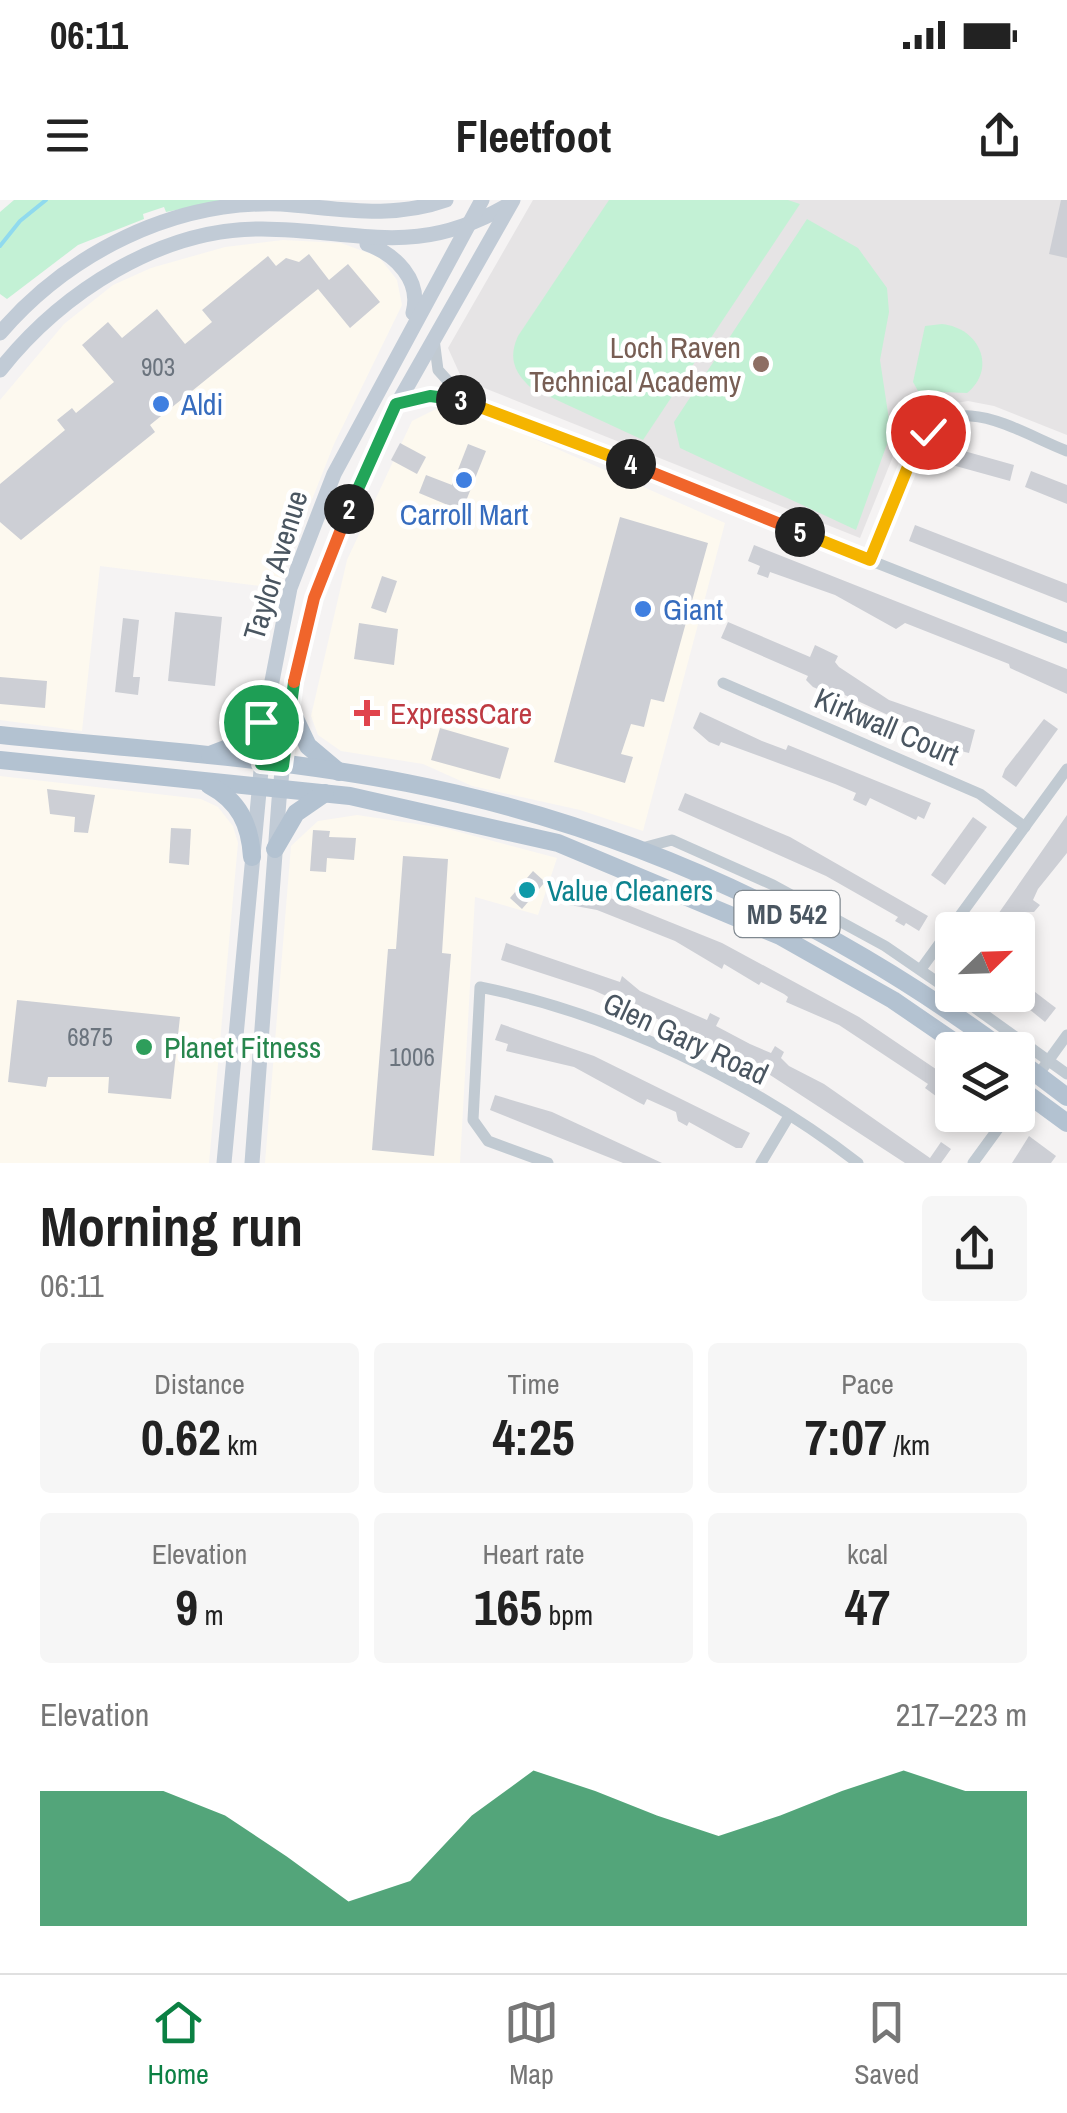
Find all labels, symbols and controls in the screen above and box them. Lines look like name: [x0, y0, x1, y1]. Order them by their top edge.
text: 06:11: [50, 10, 128, 61]
text: Fleetfoot: [456, 105, 611, 166]
icon: menu: [40, 108, 95, 163]
icon: share: [972, 108, 1027, 163]
place label: Loch Raven Technical Academy: [529, 327, 742, 401]
house number: 903: [141, 350, 175, 384]
marker: Loch Raven Technical Academy: [750, 353, 772, 375]
pin: 3: [436, 375, 486, 425]
text: 3: [455, 381, 467, 419]
place label: Aldi: [180, 384, 223, 424]
pin: [886, 390, 971, 475]
marker: Aldi: [150, 393, 172, 415]
icon: check: [901, 405, 956, 460]
pin: 4: [606, 439, 656, 489]
text: 4: [625, 445, 637, 483]
marker: Carroll Mart: [453, 469, 475, 491]
pin: 2: [324, 484, 374, 534]
street label: Taylor Avenue: [233, 485, 317, 645]
text: 2: [343, 490, 355, 528]
place label: Carroll Mart: [400, 494, 528, 534]
pin: 5: [775, 507, 825, 557]
text: 5: [794, 513, 806, 551]
place label: Giant: [663, 589, 723, 629]
marker: Giant: [632, 598, 654, 620]
street label: Kirkwall Court: [809, 678, 965, 774]
pin: [219, 680, 304, 765]
place label: ExpressCare: [390, 693, 532, 733]
icon: arrive: [234, 695, 289, 750]
marker: ExpressCare: [354, 700, 380, 726]
place label: Value Cleaners: [547, 870, 713, 910]
marker: Value Cleaners: [516, 879, 538, 901]
road number: MD 542: [734, 891, 840, 937]
north arrow: [935, 912, 1035, 1012]
map controls: [935, 912, 1035, 1132]
street label: Glen Gary Road: [597, 982, 775, 1094]
house number: 6875: [67, 1020, 113, 1054]
place label: Planet Fitness: [164, 1027, 321, 1067]
button: layers: [935, 1032, 1035, 1132]
marker: Planet Fitness: [133, 1036, 155, 1058]
house number: 1006: [389, 1040, 435, 1074]
text: Morning run: [40, 1189, 303, 1263]
button: share: [922, 1196, 1027, 1301]
text: 06:11: [40, 1264, 104, 1307]
text: Distance: [154, 1365, 245, 1403]
text: Time: [508, 1365, 559, 1403]
text: Pace: [841, 1365, 894, 1403]
text: 0.62: [141, 1403, 221, 1471]
text: 4:25: [492, 1403, 575, 1471]
text: 7:07: [805, 1403, 887, 1471]
text: km: [221, 1426, 258, 1464]
text: /km: [887, 1426, 930, 1464]
text: Elevation: [152, 1535, 247, 1573]
text: Heart rate: [482, 1535, 585, 1573]
text: kcal: [847, 1535, 888, 1573]
text: 9: [175, 1573, 198, 1641]
text: 165: [474, 1573, 542, 1641]
text: 47: [845, 1573, 890, 1641]
text: m: [198, 1596, 224, 1634]
text: bpm: [542, 1596, 593, 1634]
text: Elevation: [40, 1693, 149, 1736]
text: 217–223 m: [896, 1693, 1027, 1736]
tab: Home: [148, 1995, 209, 2093]
tab: Map: [504, 1995, 559, 2093]
tab: Saved: [854, 1995, 919, 2093]

